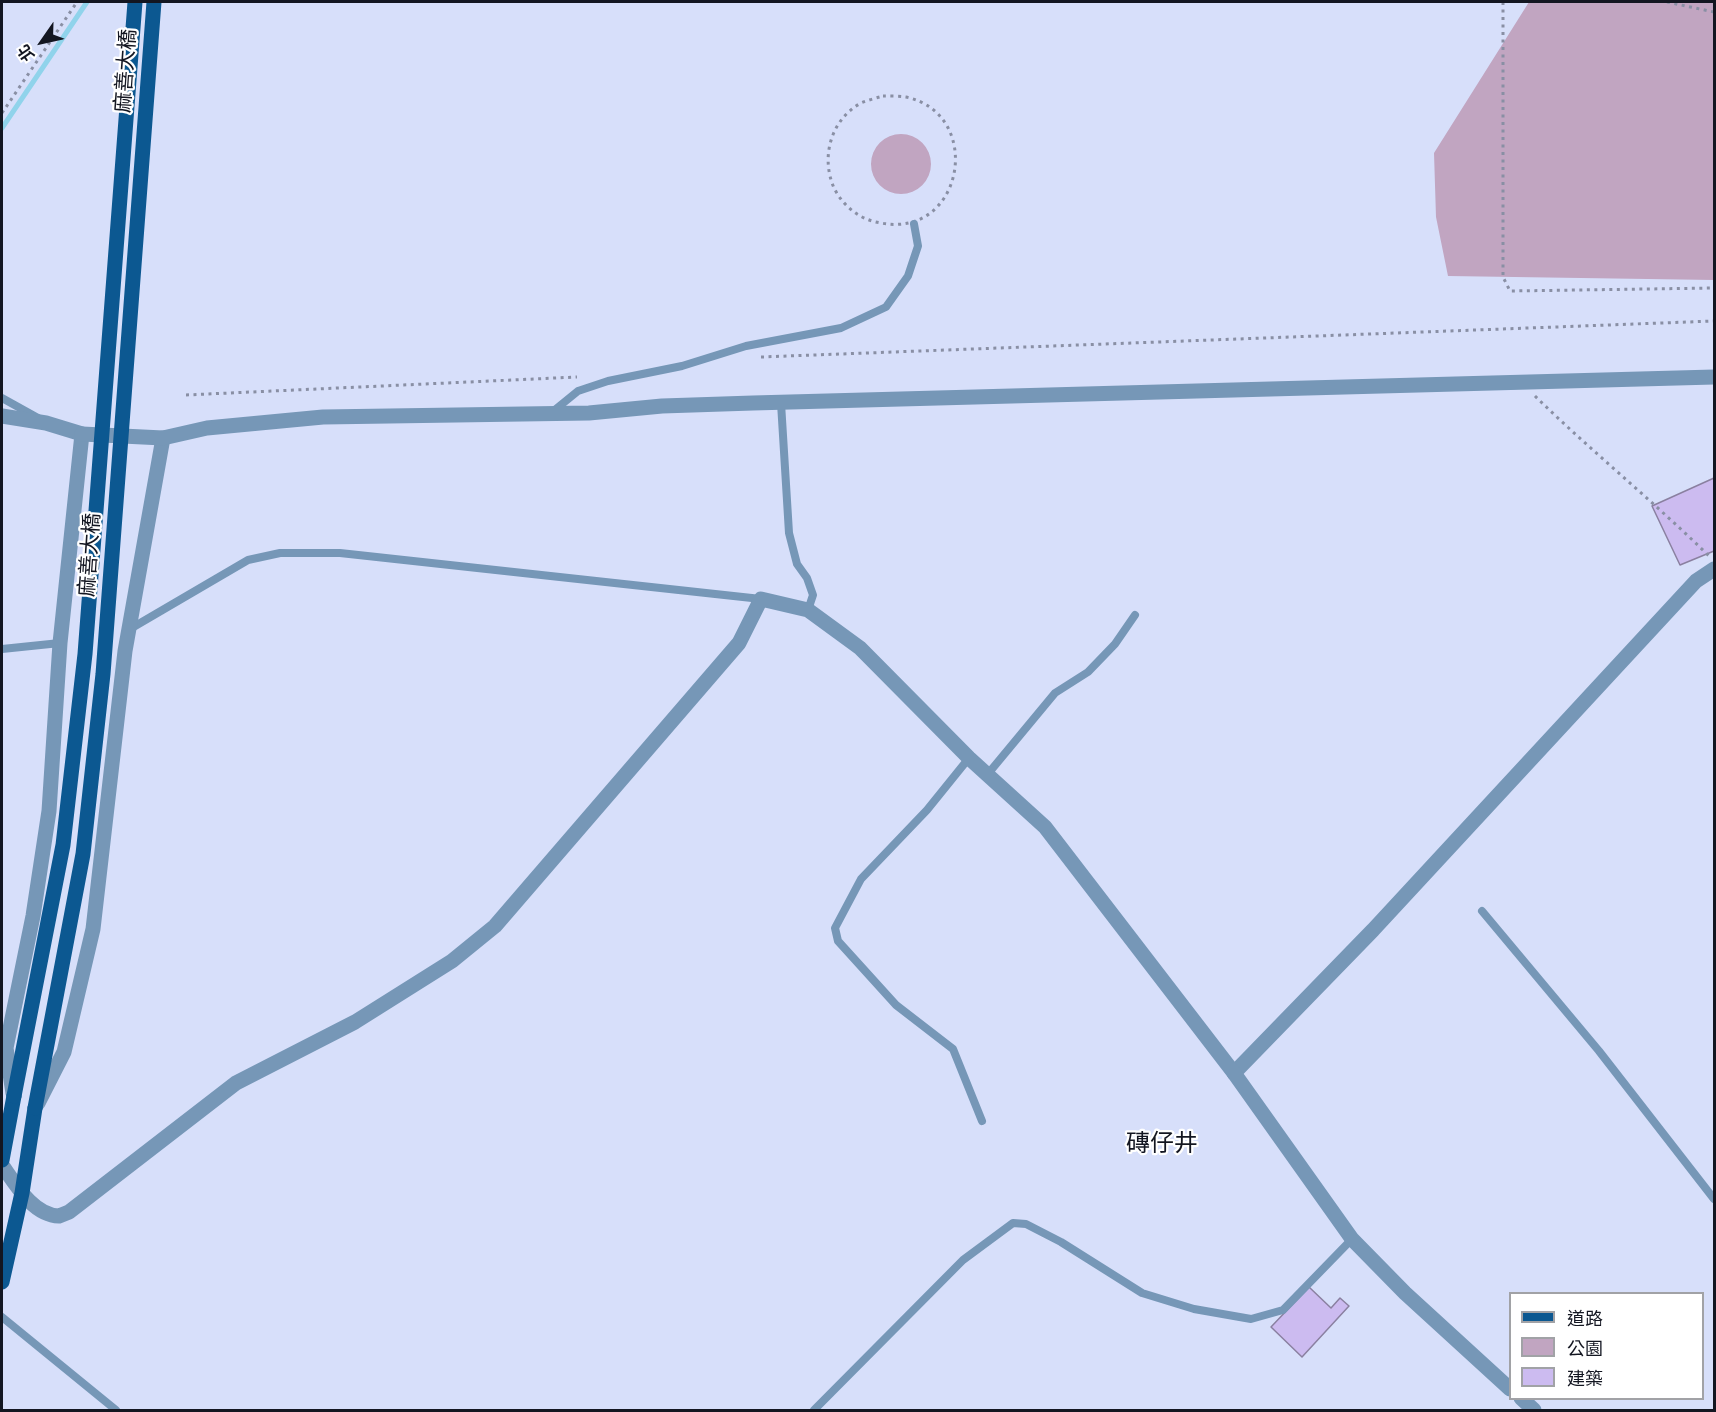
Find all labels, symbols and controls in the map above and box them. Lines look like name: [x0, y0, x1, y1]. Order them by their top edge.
north arrow: [12, 12, 72, 72]
street label: 麻善大橋: [112, 28, 142, 114]
text: 北: [14, 40, 39, 64]
street label: 麻善大橋: [76, 512, 106, 598]
district label: 磚仔井: [1126, 1131, 1198, 1159]
legend: [1509, 1292, 1704, 1400]
text: 道路: [1567, 1309, 1603, 1330]
text: 公園: [1567, 1339, 1603, 1360]
text: 建築: [1567, 1369, 1603, 1390]

